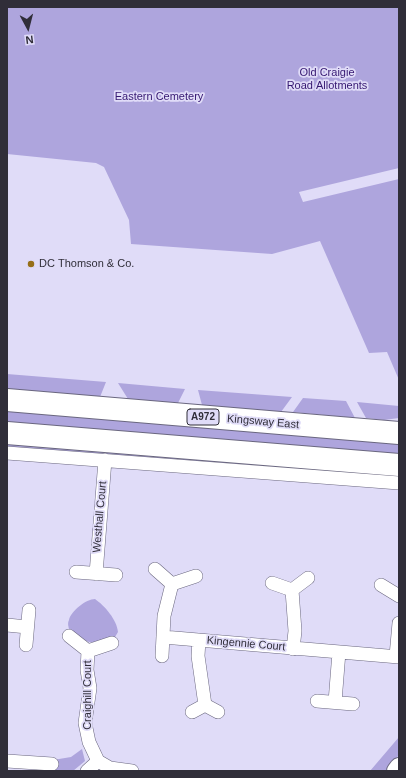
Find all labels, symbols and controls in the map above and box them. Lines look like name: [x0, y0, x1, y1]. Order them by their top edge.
north arrow: [8, 8, 48, 48]
text: N: [25, 33, 34, 46]
park label: Old Craigie Road Allotments: [287, 66, 367, 92]
park label: Eastern Cemetery: [115, 90, 203, 104]
place label: DC Thomson & Co.: [39, 257, 134, 271]
marker: DC Thomson & Co.: [26, 259, 36, 269]
road number: A972: [187, 409, 219, 425]
street label: Kingsway East: [226, 412, 300, 432]
street label: Westhall Court: [90, 481, 110, 553]
street label: Kingennie Court: [206, 634, 286, 654]
street label: Craighill Court: [81, 660, 95, 730]

